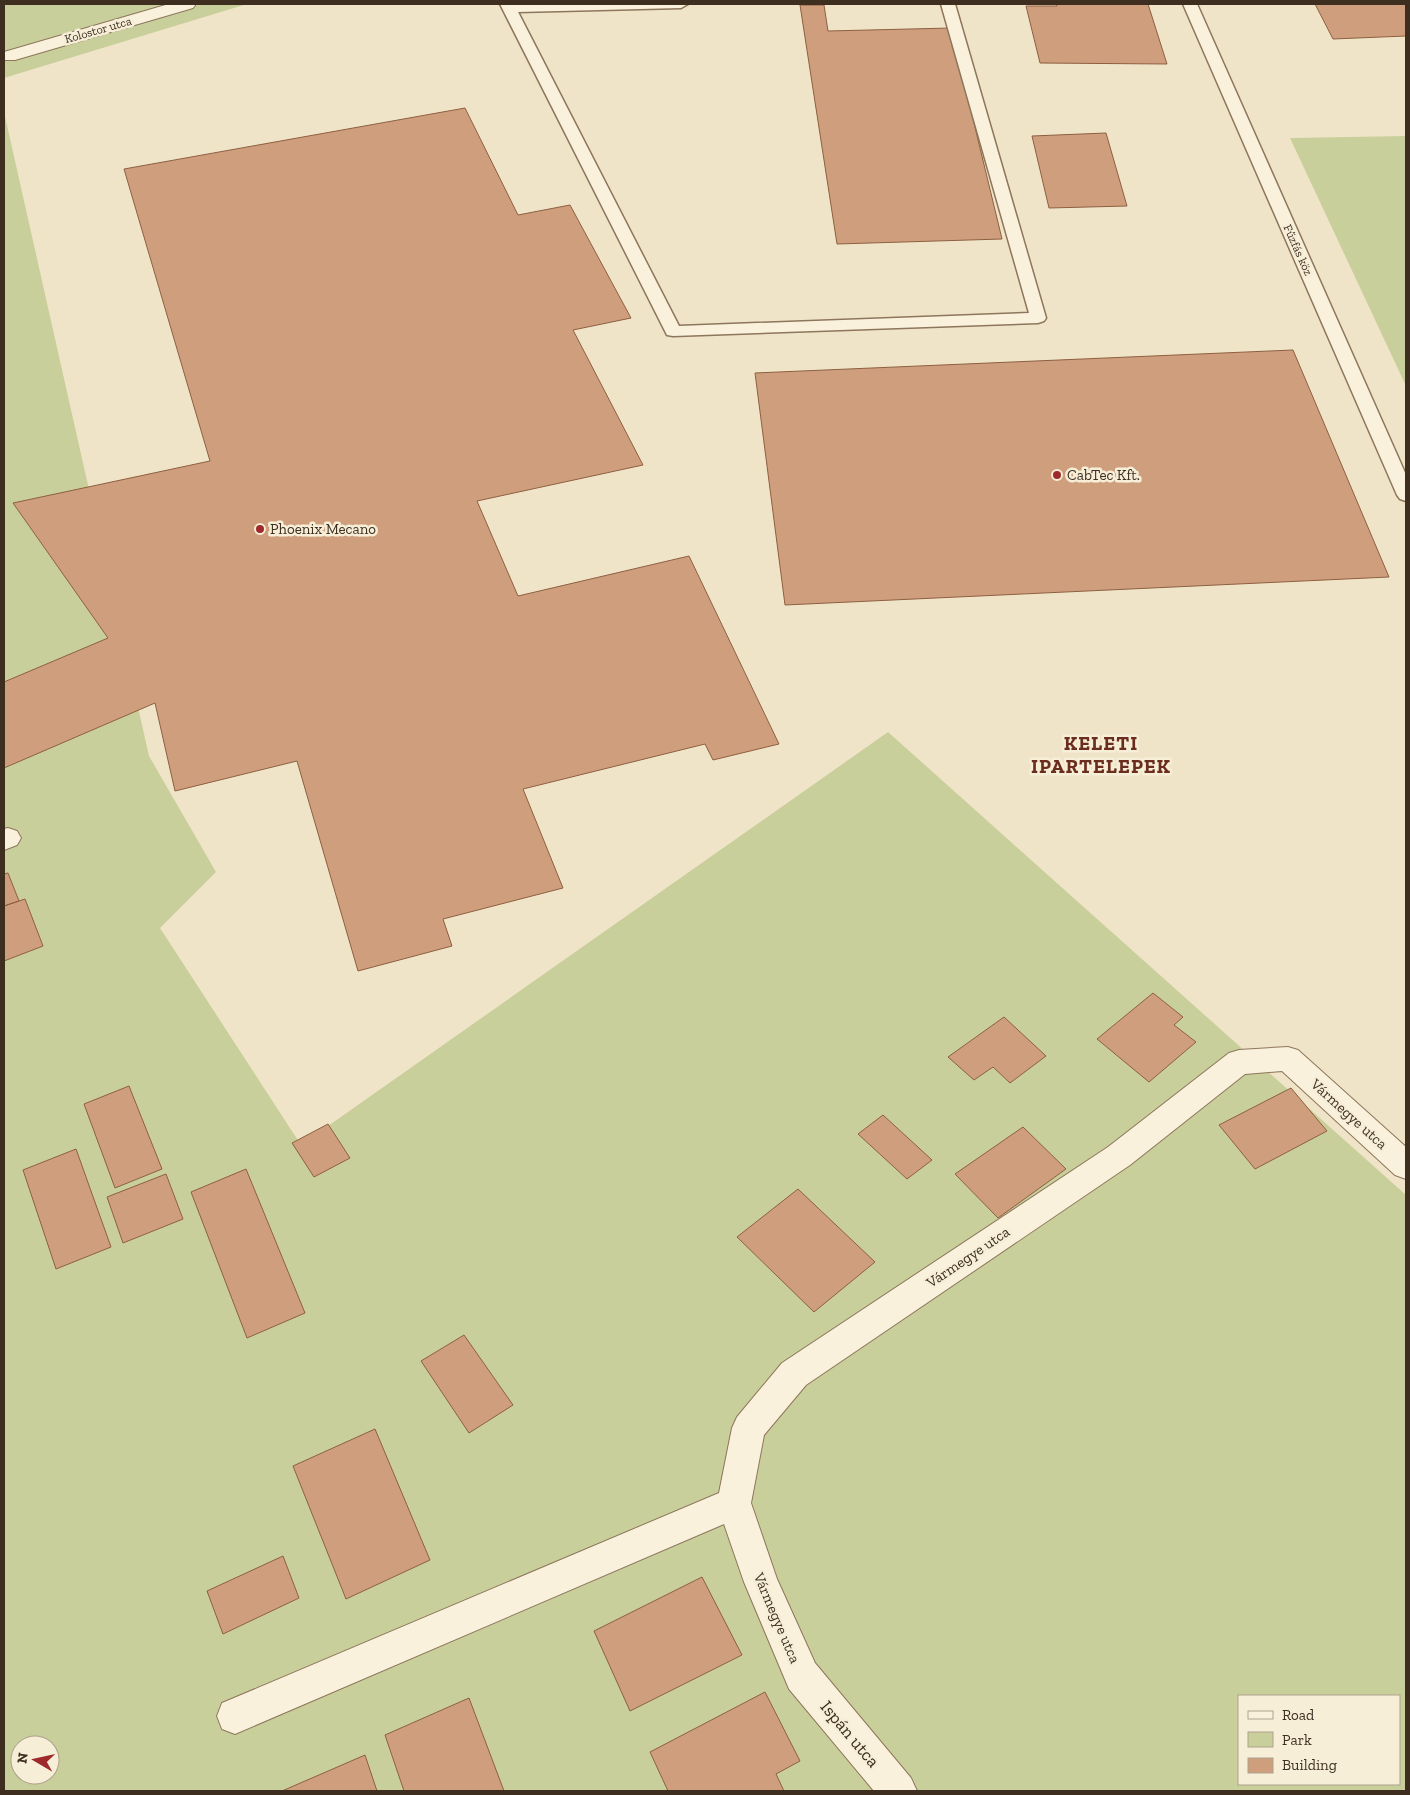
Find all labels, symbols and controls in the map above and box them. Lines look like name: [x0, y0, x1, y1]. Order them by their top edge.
street label: Kolostor utca: [63, 14, 133, 46]
street label: Fűzfás köz: [1281, 222, 1316, 278]
place label: CabTec Kft.: [1067, 466, 1140, 484]
marker: CabTec Kft.: [1051, 469, 1063, 481]
place label: Phoenix Mecano: [270, 520, 376, 538]
marker: Phoenix Mecano: [254, 523, 266, 535]
district label: KELETI IPARTELEPEK: [1031, 731, 1171, 778]
street label: Vármegye utca: [1306, 1074, 1391, 1153]
street label: Vármegye utca: [922, 1223, 1013, 1292]
street label: Vármegye utca: [749, 1569, 804, 1666]
legend: [1238, 1695, 1400, 1785]
street label: Ispán utca: [816, 1696, 884, 1772]
text: Road: [1282, 1706, 1315, 1724]
text: Park: [1282, 1731, 1312, 1749]
north arrow: [10, 1735, 60, 1785]
text: N: [13, 1751, 32, 1765]
text: Building: [1282, 1756, 1337, 1774]

